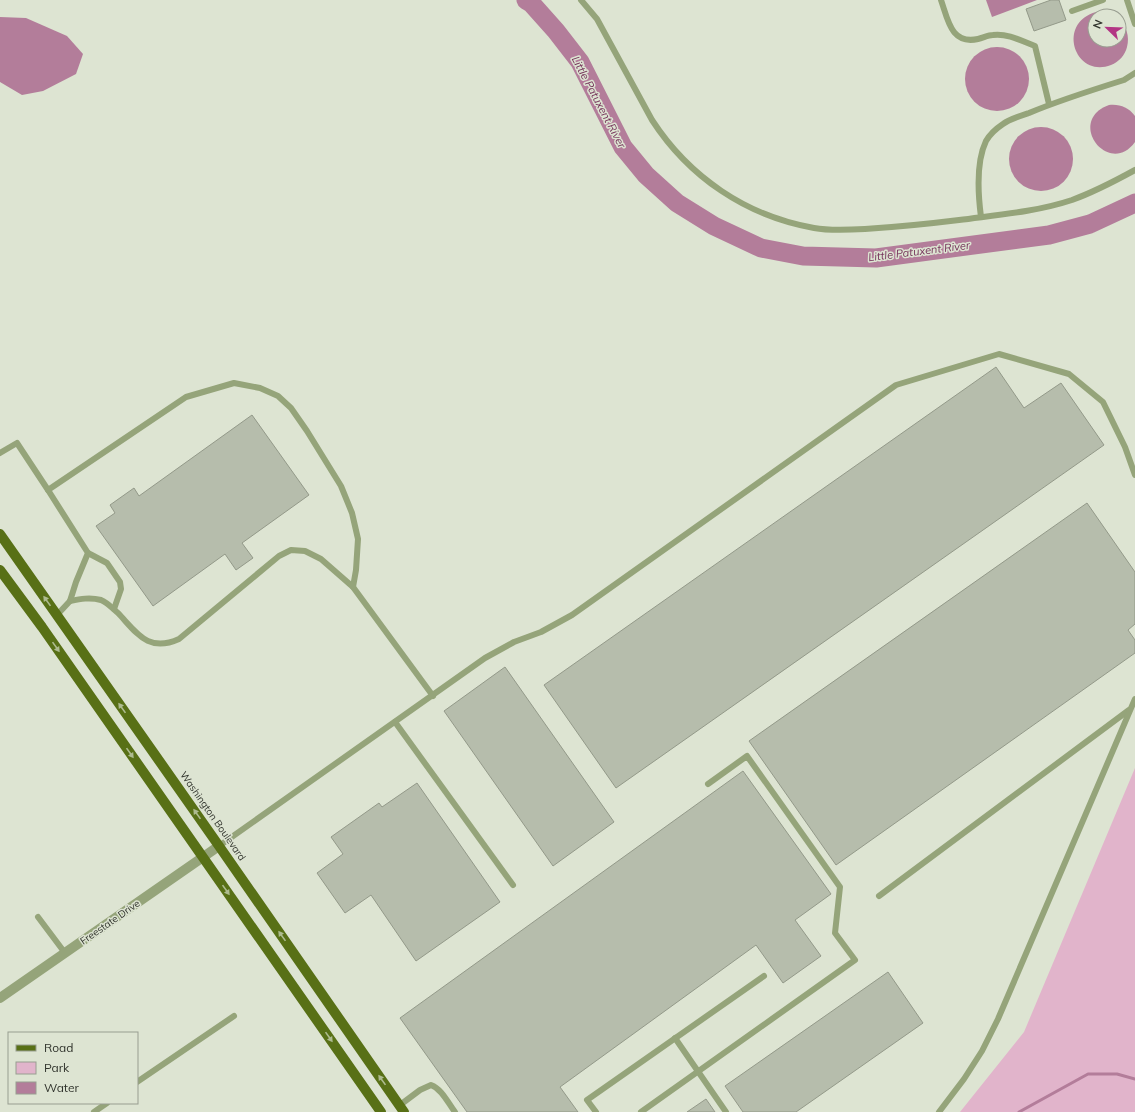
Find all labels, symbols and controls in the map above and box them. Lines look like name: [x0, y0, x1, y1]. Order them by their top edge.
north arrow: [1087, 8, 1127, 48]
text: N: [1090, 18, 1106, 31]
water label: Little Patuxent River: [569, 54, 630, 151]
water label: Little Patuxent River: [867, 238, 972, 264]
one-way arrow: [43, 596, 51, 607]
one-way arrow: [52, 642, 60, 652]
one-way arrow: [118, 702, 126, 713]
one-way arrow: [126, 748, 134, 758]
street label: Washington Boulevard: [177, 769, 249, 863]
one-way arrow: [193, 809, 201, 819]
one-way arrow: [222, 885, 230, 895]
street label: Freestate Drive: [78, 897, 142, 947]
one-way arrow: [278, 930, 286, 941]
legend: [8, 1032, 138, 1104]
one-way arrow: [325, 1032, 333, 1042]
text: Road: [44, 1040, 73, 1055]
text: Park: [44, 1060, 70, 1075]
one-way arrow: [378, 1075, 386, 1085]
text: Water: [44, 1080, 80, 1095]

